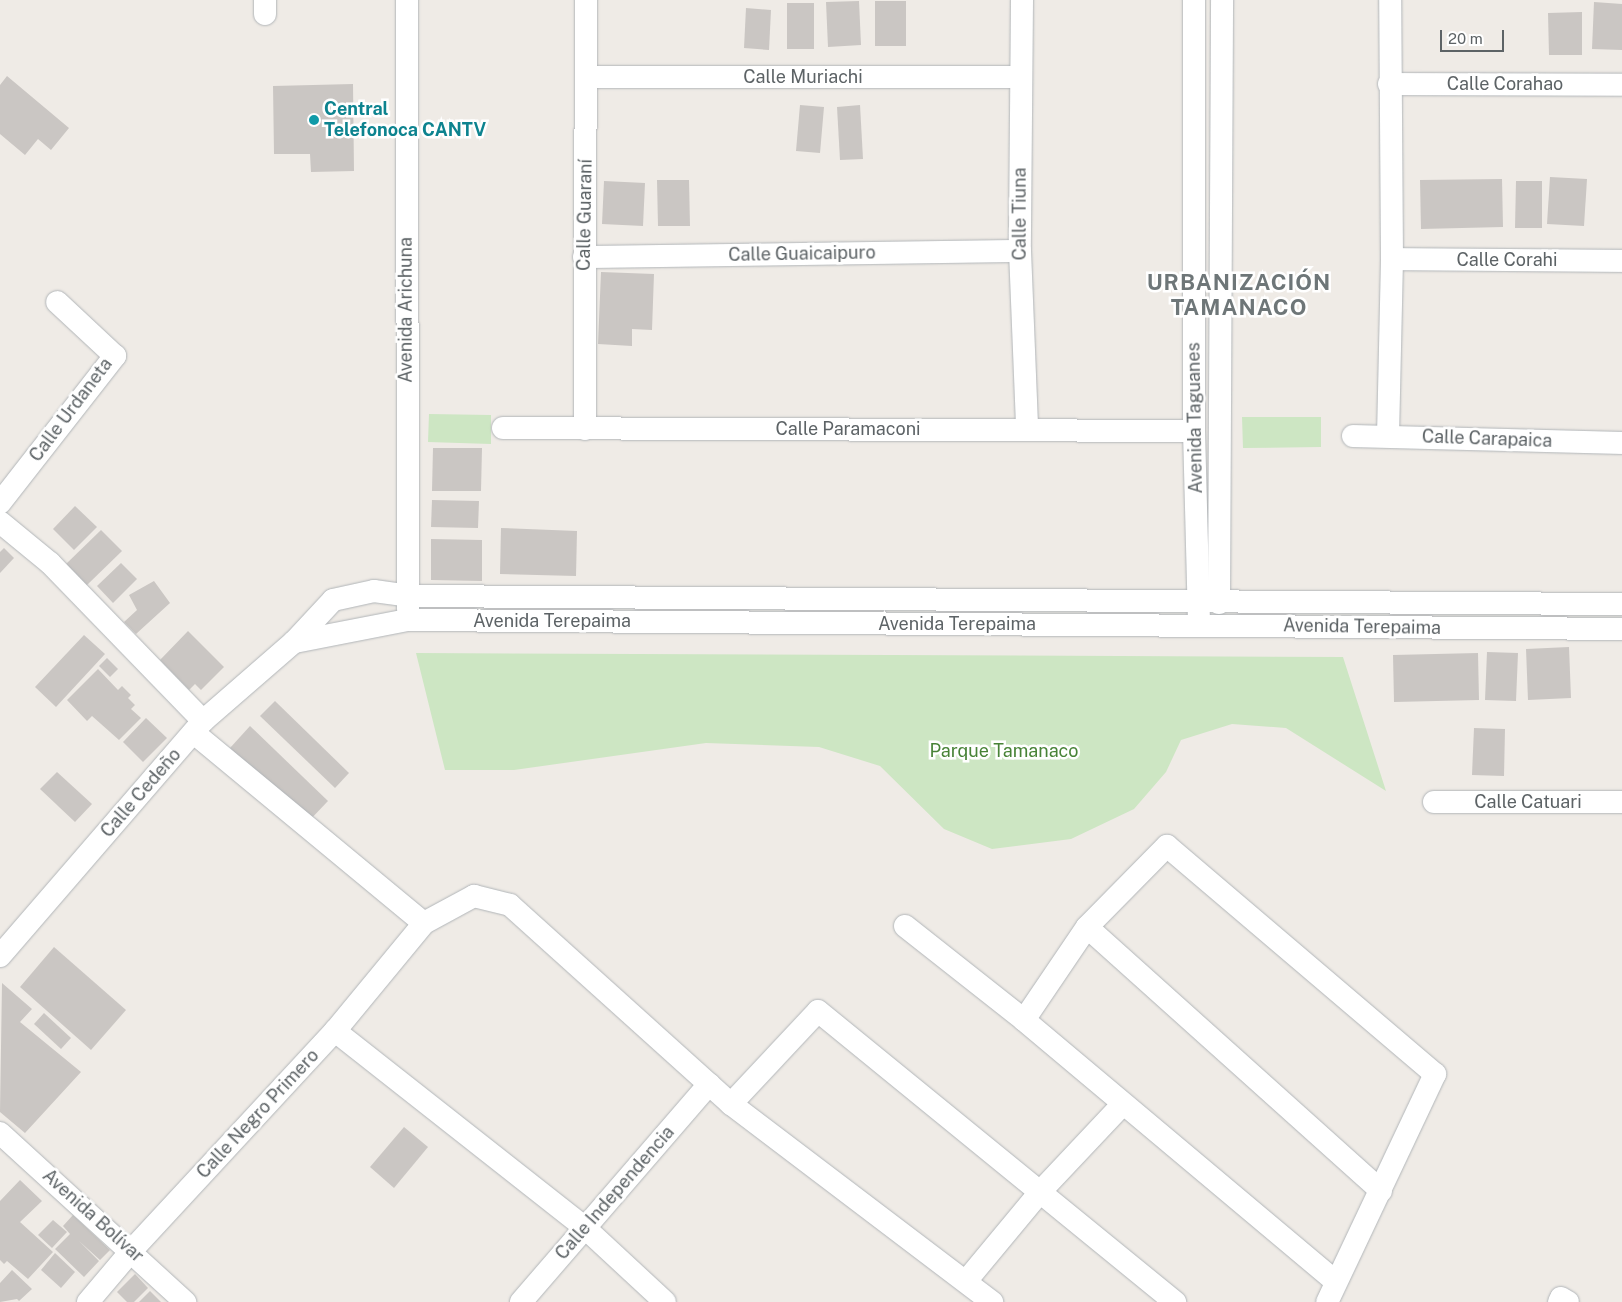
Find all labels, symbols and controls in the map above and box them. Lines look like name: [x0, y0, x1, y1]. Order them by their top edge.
scale bar: [1442, 20, 1506, 52]
text: 20 m: [1448, 30, 1483, 47]
street label: Calle Muriachi: [743, 66, 863, 88]
street label: Calle Corahao: [1447, 73, 1563, 95]
place label: Central Telefonoca CANTV: [324, 99, 486, 142]
marker: Central Telefonoca CANTV: [308, 114, 320, 126]
street label: Calle Guaraní: [573, 159, 597, 271]
street label: Calle Tiuna: [1009, 168, 1031, 260]
street label: Avenida Arichuna: [395, 237, 417, 383]
street label: Calle Guaicaipuro: [728, 242, 876, 266]
street label: Calle Corahi: [1456, 249, 1558, 271]
district label: URBANIZACIÓN TAMANACO: [1145, 269, 1333, 320]
street label: Avenida Taguanes: [1183, 342, 1207, 494]
street label: Calle Urdaneta: [25, 354, 117, 466]
street label: Calle Paramaconi: [775, 418, 921, 440]
street label: Calle Carapaica: [1421, 426, 1553, 452]
street label: Avenida Terepaima: [473, 610, 631, 632]
street label: Avenida Terepaima: [878, 613, 1036, 635]
street label: Avenida Terepaima: [1283, 615, 1441, 639]
park label: Parque Tamanaco: [929, 740, 1079, 762]
street label: Calle Cedeño: [96, 744, 186, 842]
street label: Calle Catuari: [1474, 791, 1582, 813]
street label: Calle Negro Primero: [192, 1045, 324, 1183]
street label: Calle Independencia: [551, 1122, 679, 1264]
street label: Avenida Bolívar: [38, 1165, 148, 1267]

